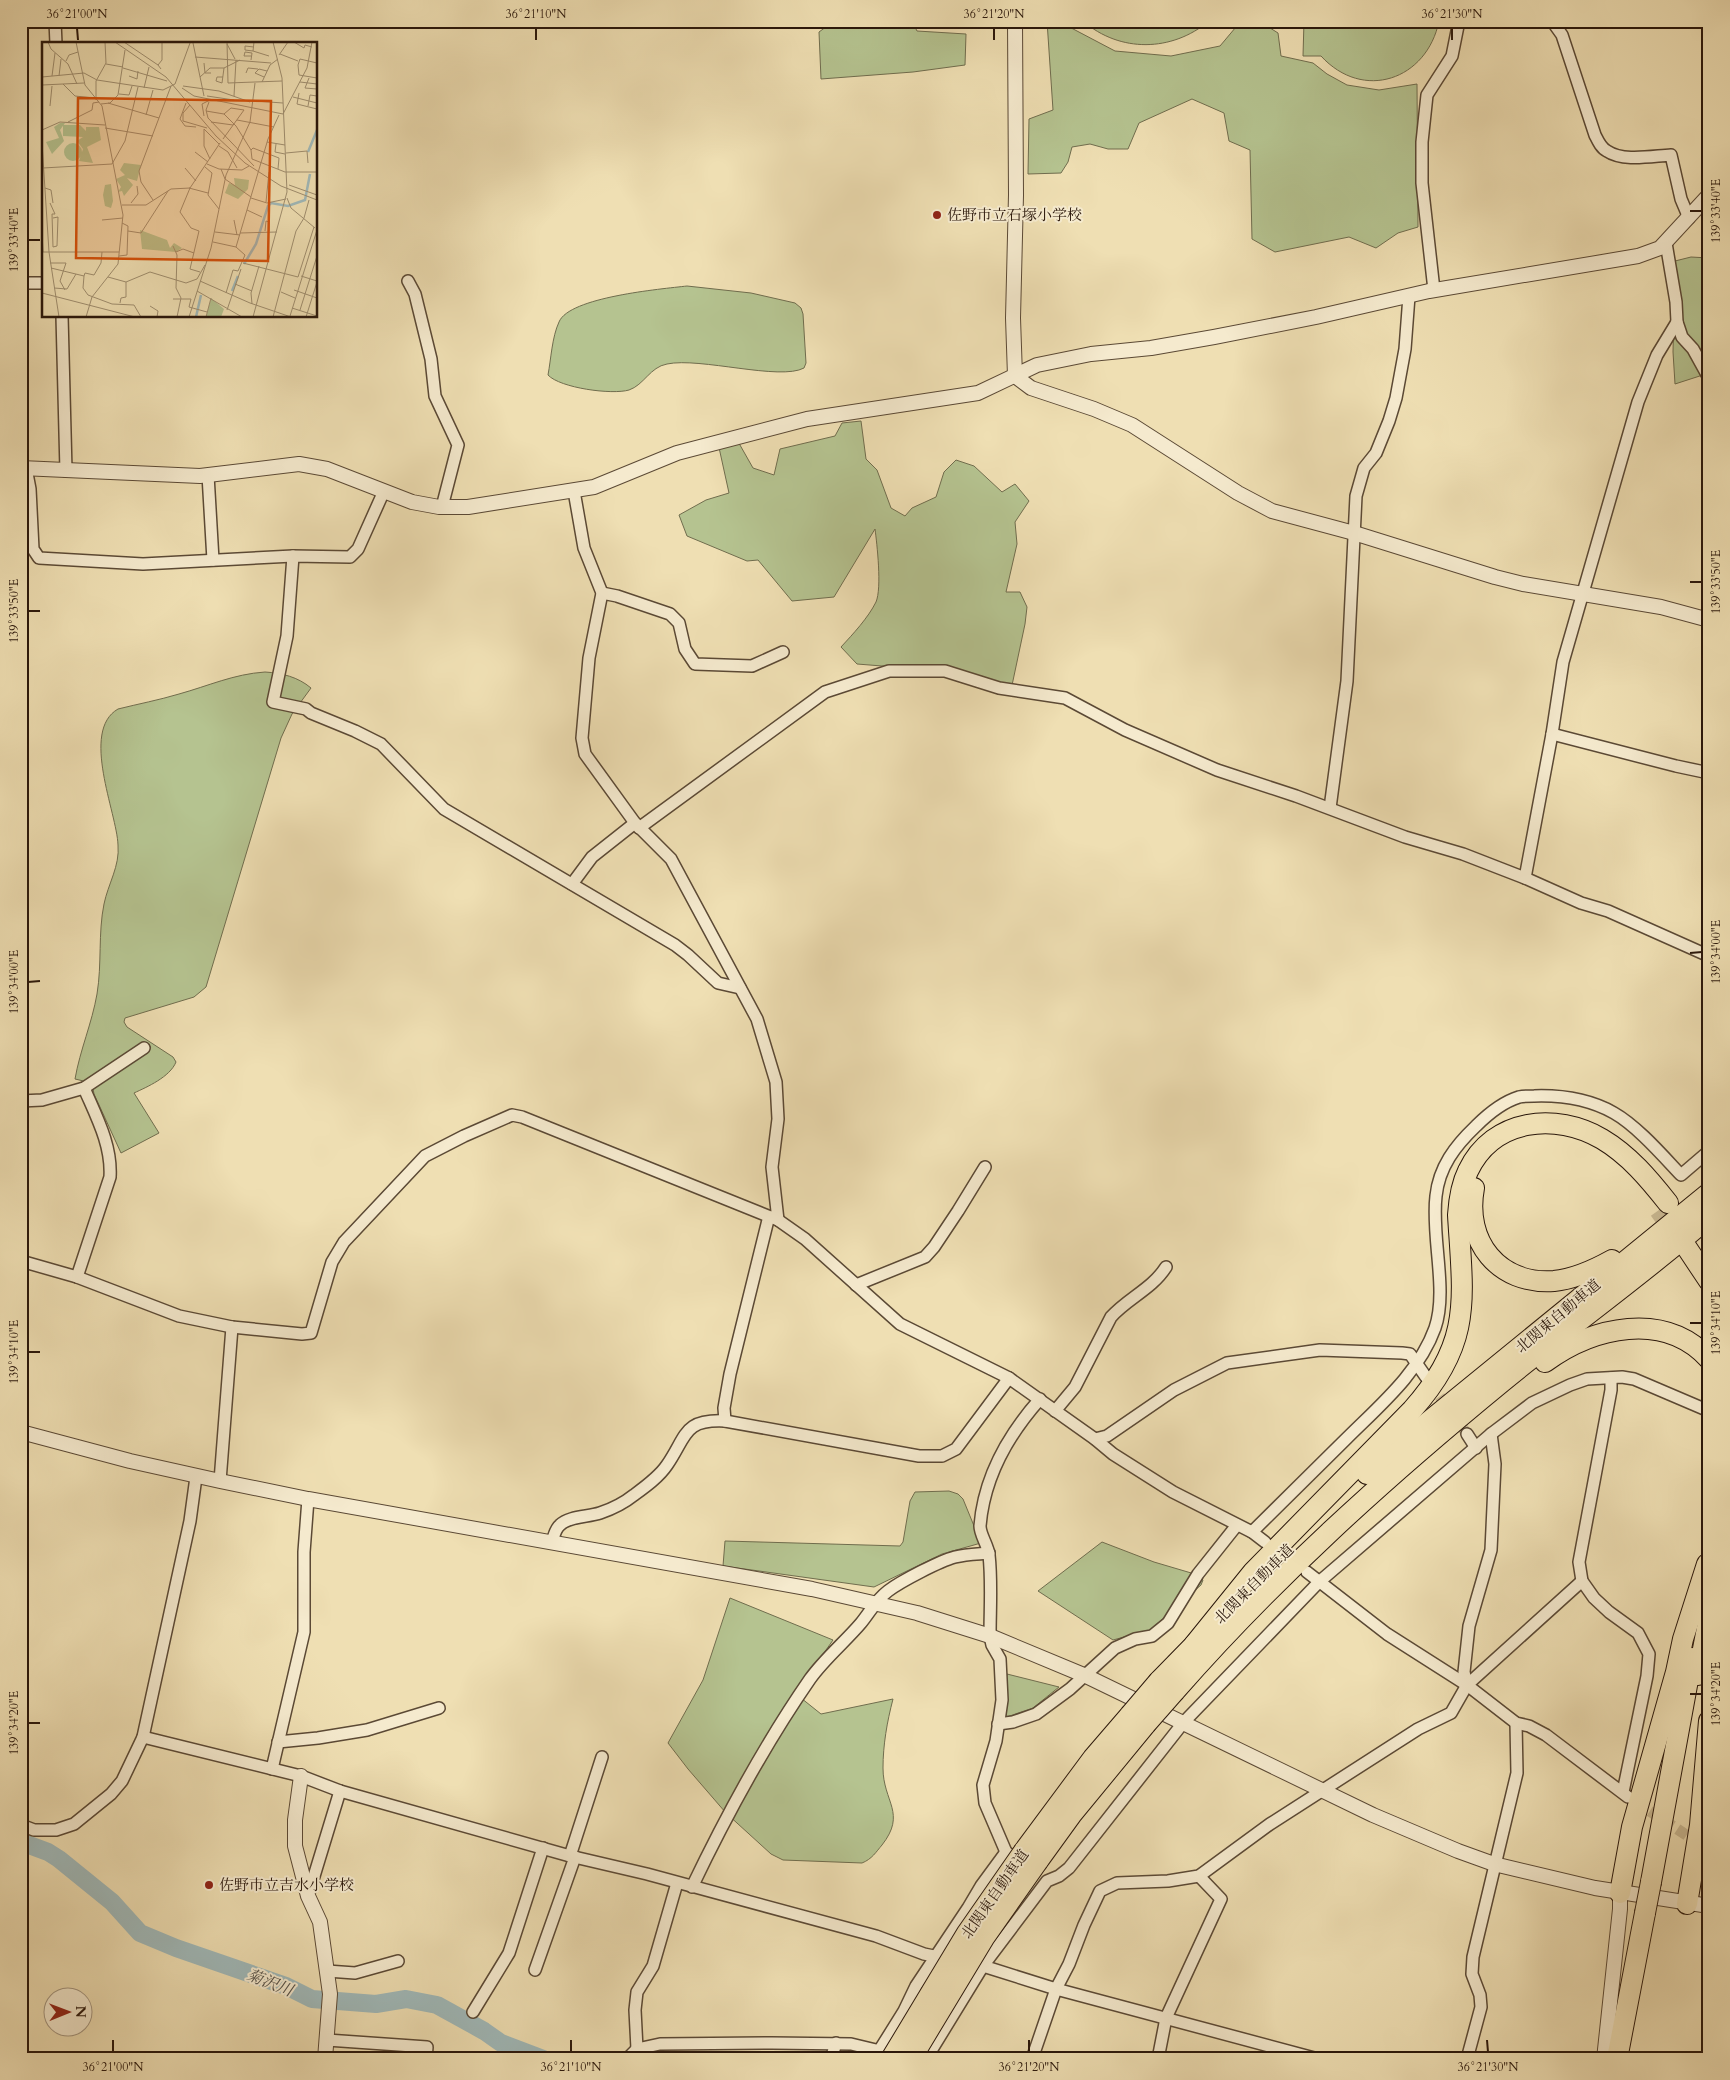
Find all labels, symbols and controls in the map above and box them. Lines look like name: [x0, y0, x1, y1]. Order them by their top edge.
text: 36°21'00"N: [47, 6, 108, 22]
text: 36°21'10"N: [506, 6, 567, 22]
text: 36°21'20"N: [964, 6, 1025, 22]
text: 36°21'30"N: [1422, 6, 1483, 22]
inset map: [42, 42, 318, 318]
text: 139°33'40"E: [1708, 179, 1724, 243]
place label: 佐野市立石塚小学校: [947, 205, 1082, 225]
text: 139°33'40"E: [6, 208, 22, 272]
marker: 佐野市立石塚小学校: [931, 209, 943, 221]
text: 139°33'50"E: [1708, 550, 1724, 614]
text: 139°33'50"E: [6, 579, 22, 643]
text: 139°34'00"E: [1708, 920, 1724, 984]
text: 139°34'00"E: [6, 950, 22, 1014]
street label: 北関東自動車道: [1511, 1275, 1605, 1357]
text: 139°34'10"E: [1708, 1291, 1724, 1355]
text: 139°34'10"E: [6, 1320, 22, 1384]
street label: 北関東自動車道: [1210, 1540, 1298, 1628]
text: 139°34'20"E: [1708, 1662, 1724, 1726]
text: 139°34'20"E: [6, 1691, 22, 1755]
street label: 北関東自動車道: [957, 1845, 1033, 1943]
place label: 佐野市立吉水小学校: [219, 1875, 354, 1895]
marker: 佐野市立吉水小学校: [203, 1879, 215, 1891]
water label: 菊沢川: [243, 1964, 298, 2003]
north arrow: [42, 1988, 92, 2038]
text: N: [71, 2006, 90, 2018]
text: 36°21'00"N: [83, 2059, 144, 2075]
text: 36°21'10"N: [541, 2059, 602, 2075]
text: 36°21'20"N: [999, 2059, 1060, 2075]
text: 36°21'30"N: [1458, 2059, 1519, 2075]

